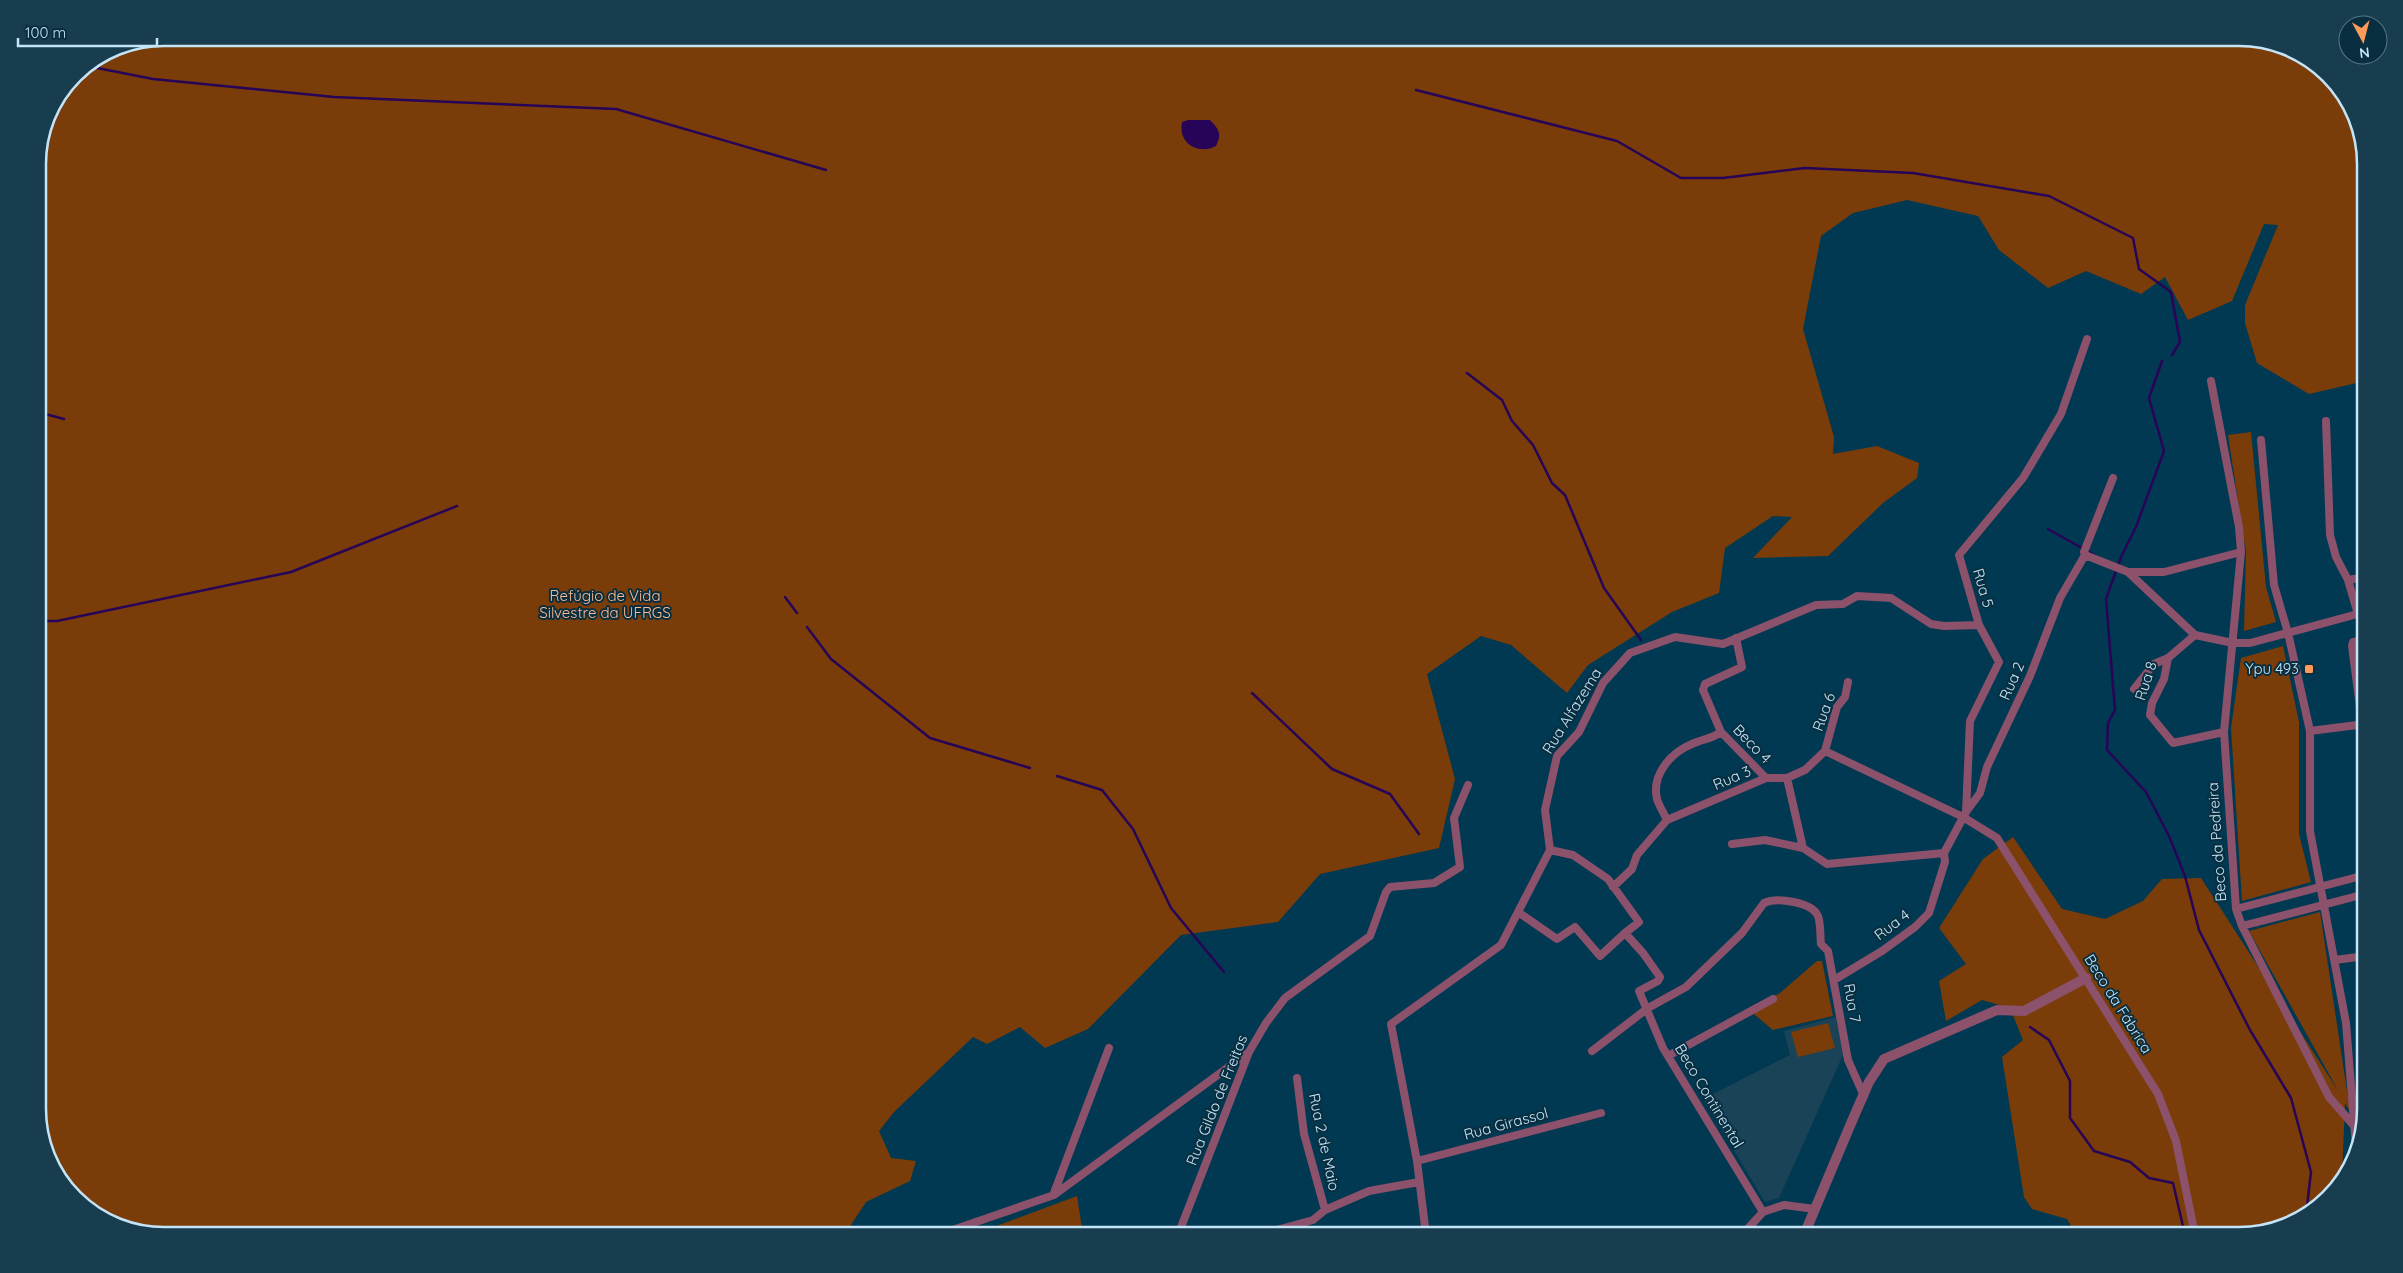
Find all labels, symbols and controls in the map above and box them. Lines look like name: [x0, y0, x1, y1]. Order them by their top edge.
scale bar: [18, 15, 156, 47]
north arrow: [2338, 15, 2388, 65]
text: 100 m: [25, 23, 66, 42]
text: N: [2358, 43, 2371, 62]
street label: Rua 5: [1969, 566, 1998, 610]
park label: Refúgio de Vida Silvestre da UFRGS: [539, 586, 671, 622]
street label: Rua 2: [1995, 659, 2028, 703]
street label: Rua 8: [2130, 659, 2161, 703]
place label: Ypu 493: [2245, 659, 2299, 678]
marker: Ypu 493: [2303, 663, 2315, 675]
street label: Rua Alfazema: [1538, 664, 1605, 757]
street label: Rua 6: [1808, 690, 1839, 734]
street label: Beco 4: [1729, 720, 1776, 767]
street label: Rua 3: [1710, 761, 1754, 794]
street label: Beco da Pedreira: [2203, 782, 2230, 902]
street label: Rua 4: [1870, 905, 1913, 944]
street label: Beco da Fábrica: [2080, 951, 2157, 1057]
street label: Rua 7: [1840, 982, 1865, 1024]
street label: Rua Gildo de Freitas: [1182, 1032, 1251, 1168]
street label: Beco Continental: [1671, 1040, 1748, 1151]
street label: Rua 2 de Maio: [1305, 1091, 1344, 1193]
street label: Rua Girassol: [1462, 1103, 1550, 1144]

